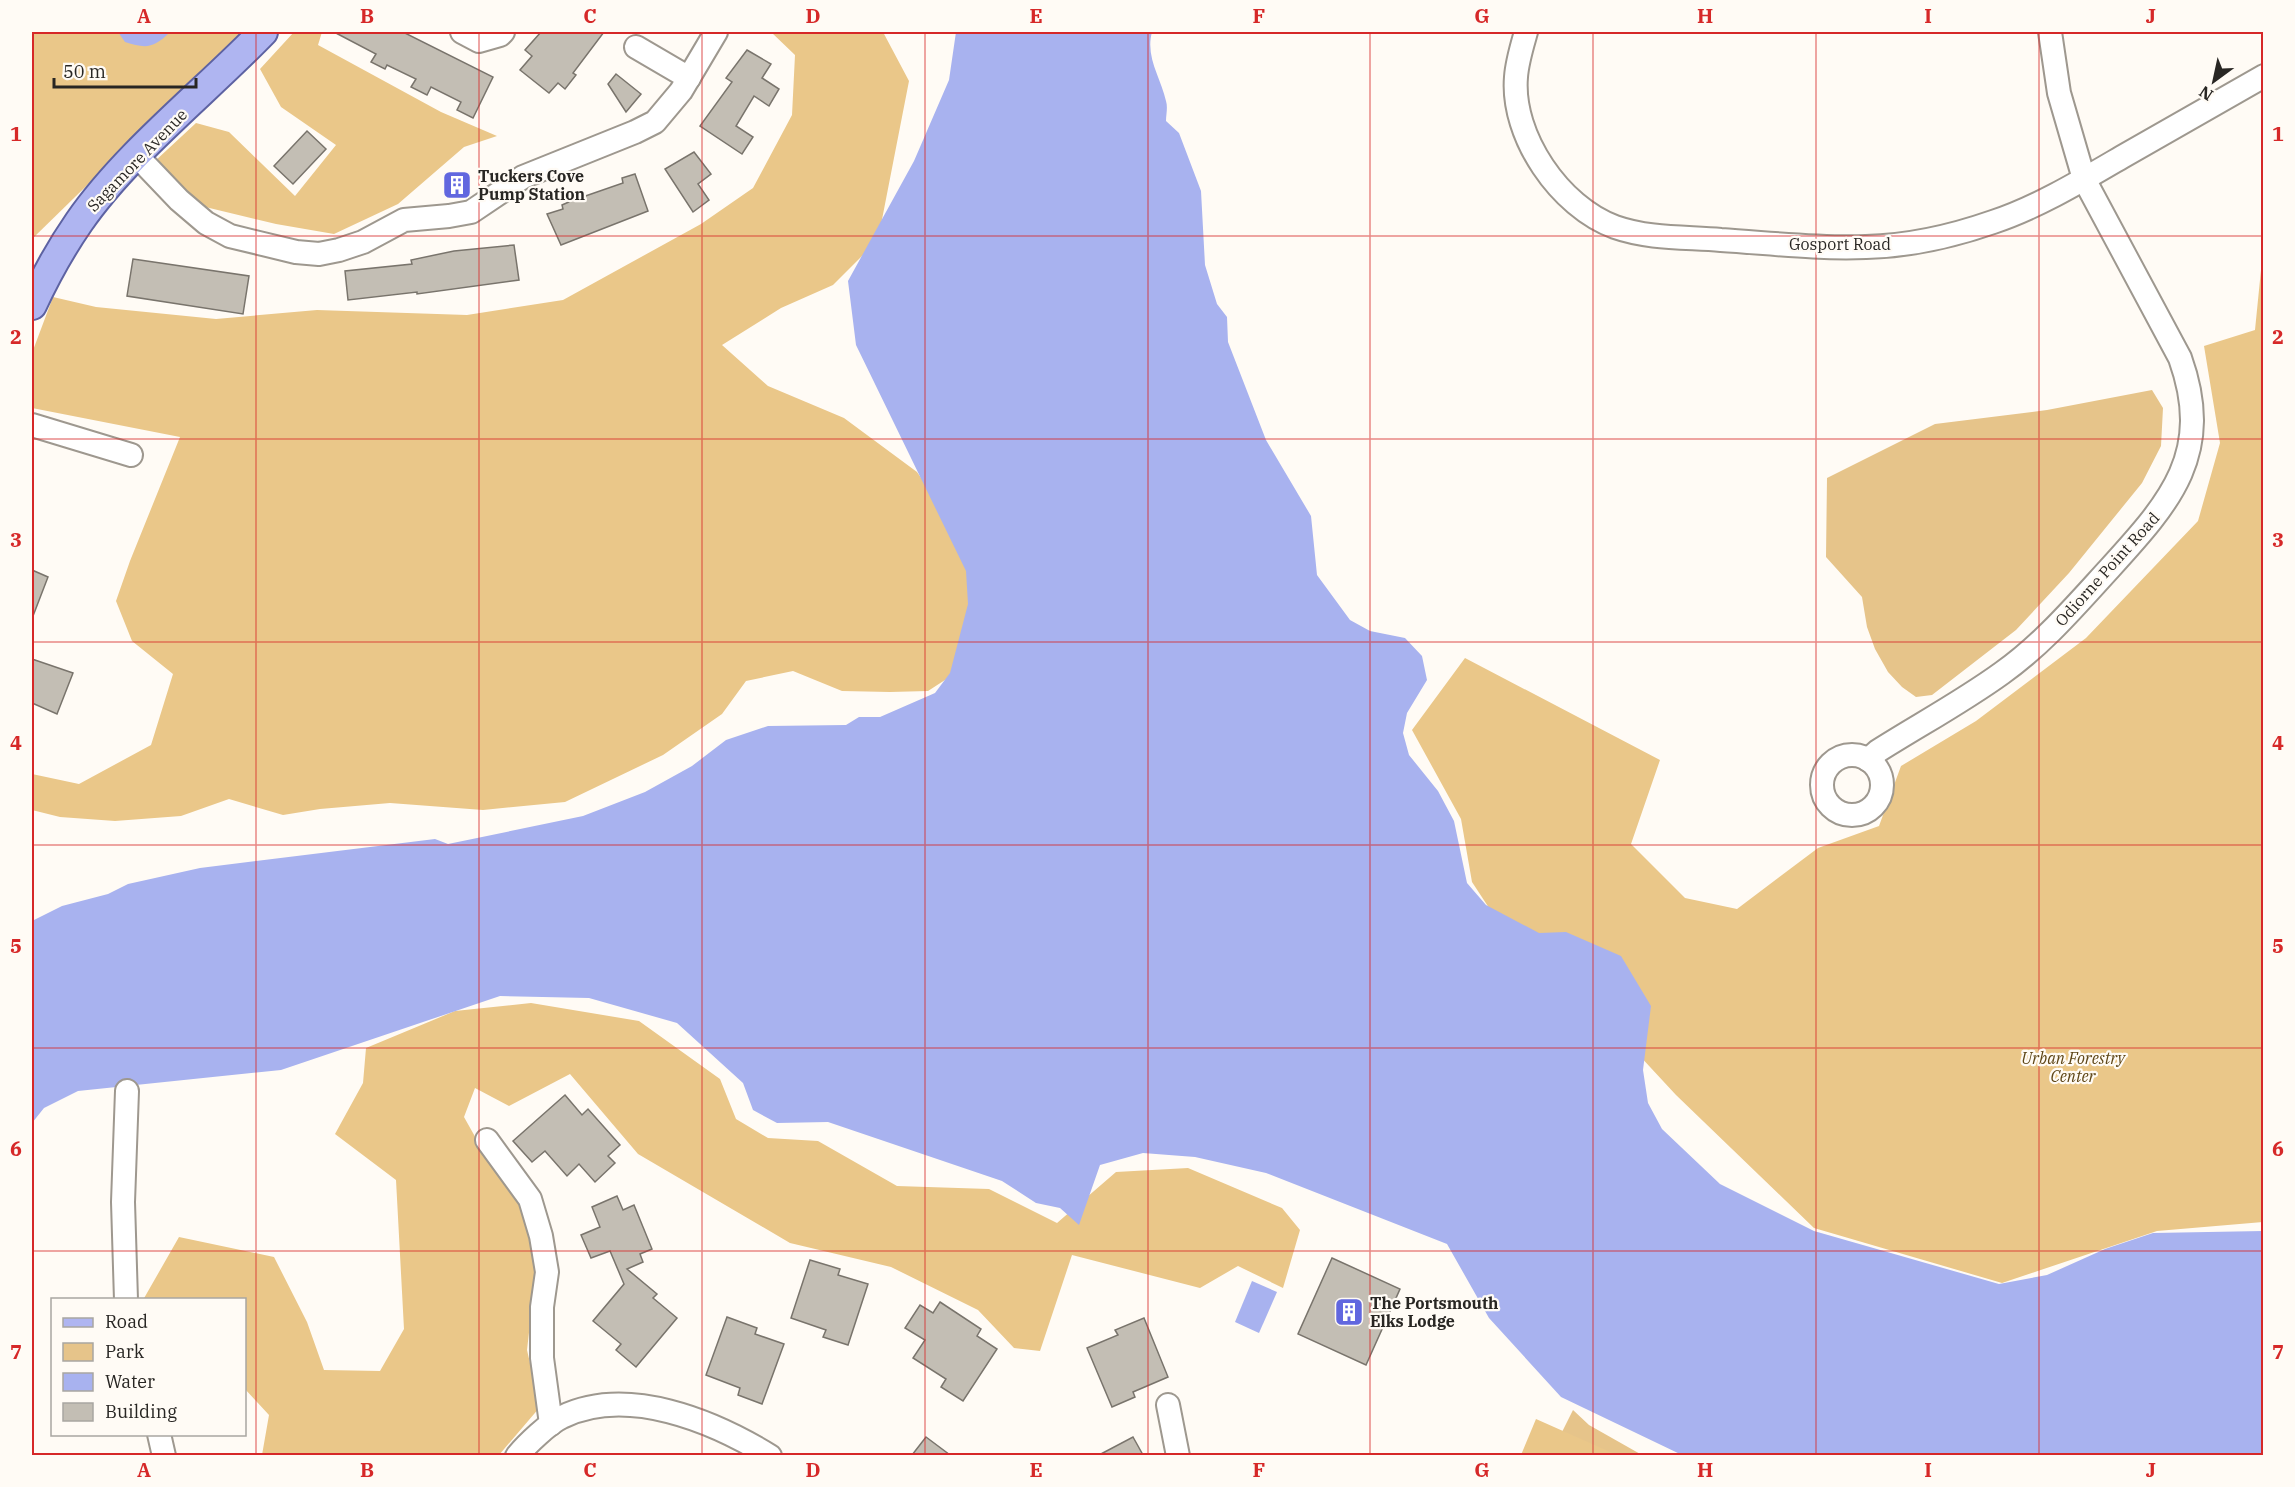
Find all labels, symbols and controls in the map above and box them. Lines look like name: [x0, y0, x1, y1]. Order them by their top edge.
text: A: [137, 2, 151, 29]
text: B: [360, 2, 374, 29]
text: C: [583, 2, 597, 29]
text: D: [805, 2, 821, 29]
text: E: [1029, 2, 1043, 29]
text: F: [1253, 2, 1265, 29]
text: G: [1474, 2, 1490, 29]
text: H: [1697, 2, 1713, 29]
text: I: [1924, 2, 1932, 29]
text: J: [2146, 2, 2156, 29]
scale bar: [54, 51, 196, 89]
north arrow: [2184, 51, 2244, 111]
text: 50 m: [63, 60, 106, 83]
text: N: [2195, 82, 2217, 105]
street label: Sagamore Avenue: [83, 104, 191, 216]
text: 1: [10, 120, 22, 147]
text: 1: [2272, 120, 2284, 147]
place label: Tuckers Cove Pump Station: [478, 166, 586, 204]
building icon: Tuckers Cove Pump Station: [441, 169, 473, 201]
street label: Gosport Road: [1789, 234, 1891, 254]
text: 2: [10, 323, 22, 350]
text: 2: [2272, 323, 2284, 350]
street label: Odiorne Point Road: [2051, 508, 2164, 630]
text: 3: [10, 526, 22, 553]
text: 3: [2272, 526, 2284, 553]
text: 4: [10, 729, 22, 756]
text: 4: [2272, 729, 2284, 756]
text: 5: [10, 932, 22, 959]
text: 5: [2272, 932, 2284, 959]
park label: Urban Forestry Center: [2021, 1048, 2127, 1086]
text: 6: [10, 1135, 22, 1162]
text: 6: [2272, 1135, 2284, 1162]
place label: The Portsmouth Elks Lodge: [1370, 1293, 1498, 1331]
building icon: The Portsmouth Elks Lodge: [1333, 1296, 1365, 1328]
legend: [51, 1298, 246, 1436]
text: Road: [105, 1310, 148, 1333]
text: 7: [10, 1338, 22, 1365]
text: 7: [2272, 1338, 2284, 1365]
text: Park: [105, 1340, 145, 1363]
text: Water: [105, 1370, 155, 1393]
text: Building: [105, 1400, 177, 1423]
text: A: [137, 1456, 151, 1483]
text: B: [360, 1456, 374, 1483]
text: C: [583, 1456, 597, 1483]
text: D: [805, 1456, 821, 1483]
text: E: [1029, 1456, 1043, 1483]
text: F: [1253, 1456, 1265, 1483]
text: G: [1474, 1456, 1490, 1483]
text: H: [1697, 1456, 1713, 1483]
text: I: [1924, 1456, 1932, 1483]
text: J: [2146, 1456, 2156, 1483]

